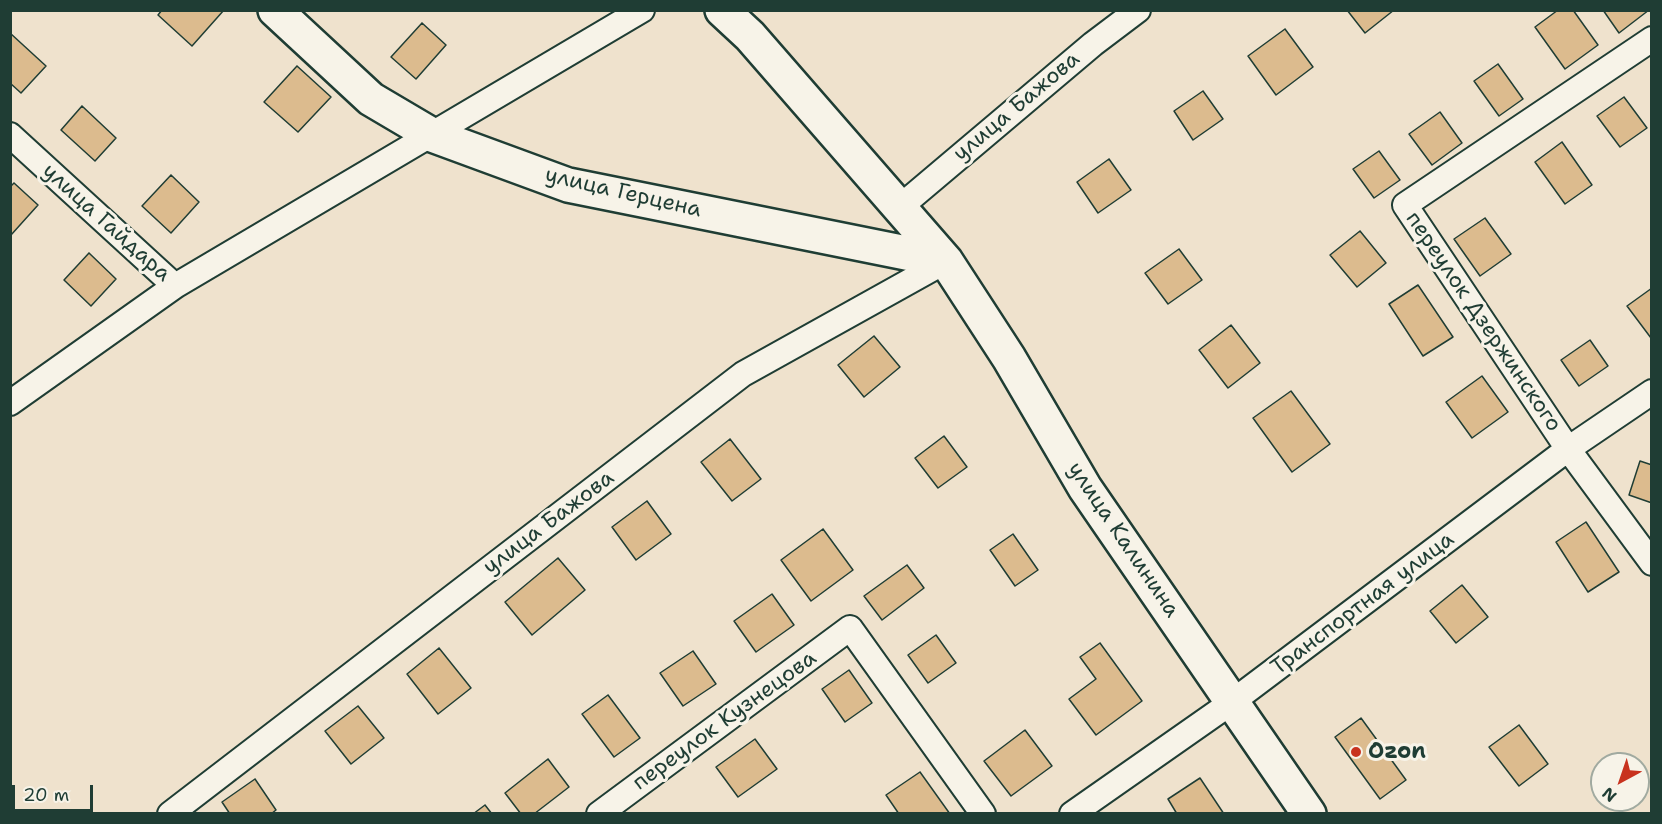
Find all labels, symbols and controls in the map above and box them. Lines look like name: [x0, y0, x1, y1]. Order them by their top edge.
street label: улица Бажова: [948, 46, 1086, 168]
street label: улица Гайдара: [36, 158, 176, 288]
street label: улица Герцена: [542, 162, 704, 224]
street label: переулок Дзержинского: [1399, 207, 1567, 437]
street label: улица Калинина: [1061, 457, 1185, 623]
street label: улица Бажова: [478, 465, 620, 581]
street label: Транспортная улица: [1266, 527, 1460, 681]
street label: переулок Кузнецова: [628, 645, 822, 797]
place label: Ozon: [1368, 739, 1426, 765]
marker: Ozon: [1349, 745, 1363, 759]
north arrow: [1590, 752, 1650, 812]
scale bar: [15, 773, 96, 811]
text: 20 m: [23, 783, 69, 807]
text: N: [1598, 783, 1621, 807]

